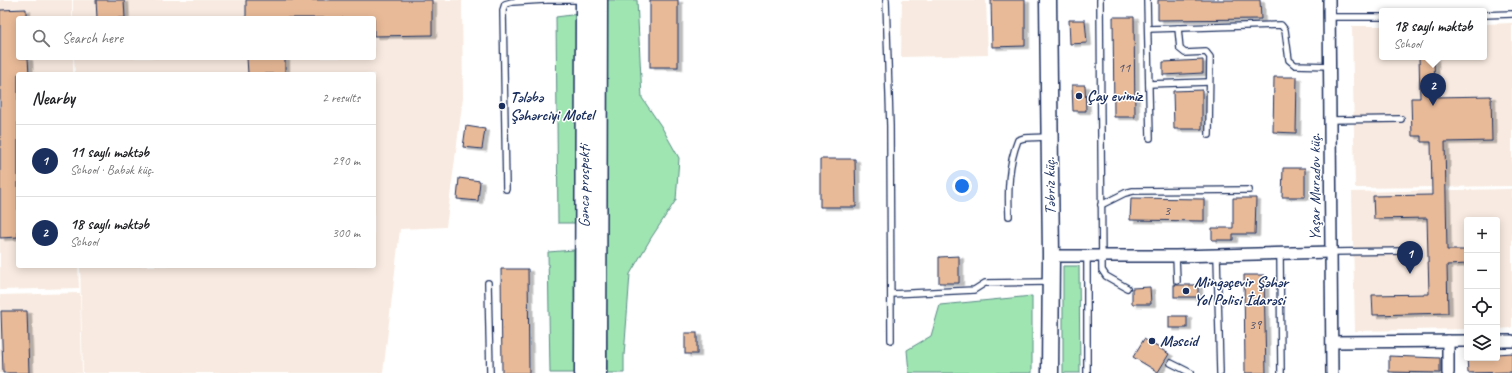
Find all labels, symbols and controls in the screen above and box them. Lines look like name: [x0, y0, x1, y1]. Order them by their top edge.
popup: [1379, 8, 1487, 60]
search box: [16, 16, 376, 60]
text: 18 saylı məktəb: [1394, 17, 1472, 36]
icon: search: [30, 27, 52, 49]
text: Search here: [62, 29, 123, 48]
text: School: [1394, 36, 1422, 52]
house number: 11: [1118, 59, 1131, 76]
pin: 2: [1420, 73, 1446, 106]
place label: Çay evimiz: [1087, 86, 1144, 106]
place label: Tələbə Şəhərciyi Motel: [510, 87, 597, 125]
text: Nearby: [32, 88, 75, 109]
text: 2 results: [322, 90, 360, 106]
marker: Çay evimiz: [1074, 91, 1084, 101]
marker: Tələbə Şəhərciyi Motel: [497, 101, 507, 111]
street label: Yaşar Muradov küç.: [1305, 132, 1325, 241]
street label: Gəncə prospekti: [574, 142, 594, 228]
text: 11 saylı məktəb: [70, 143, 149, 162]
text: 1: [42, 153, 48, 169]
text: 290 m: [332, 153, 360, 169]
street label: Təbriz küç.: [1039, 156, 1061, 215]
text: School · Babək küç.: [70, 162, 154, 178]
your location: [952, 176, 972, 196]
house number: 3: [1164, 202, 1172, 219]
text: 18 saylı məktəb: [70, 215, 149, 234]
map controls: [1464, 217, 1500, 361]
button: +: [1464, 217, 1500, 253]
text: 2: [42, 225, 48, 241]
text: 300 m: [332, 225, 360, 241]
text: School: [70, 234, 98, 250]
pin: 1: [1397, 241, 1423, 274]
button: −: [1464, 253, 1500, 289]
place label: Mingəçevir Şəhər Yol Polisi İdarəsi: [1194, 272, 1290, 310]
marker: Mingəçevir Şəhər Yol Polisi İdarəsi: [1181, 286, 1191, 296]
button: locate: [1464, 289, 1500, 325]
house number: 39: [1249, 316, 1263, 333]
button: layers: [1464, 325, 1500, 361]
place label: Məscid: [1160, 331, 1200, 351]
marker: Məscid: [1147, 336, 1157, 346]

